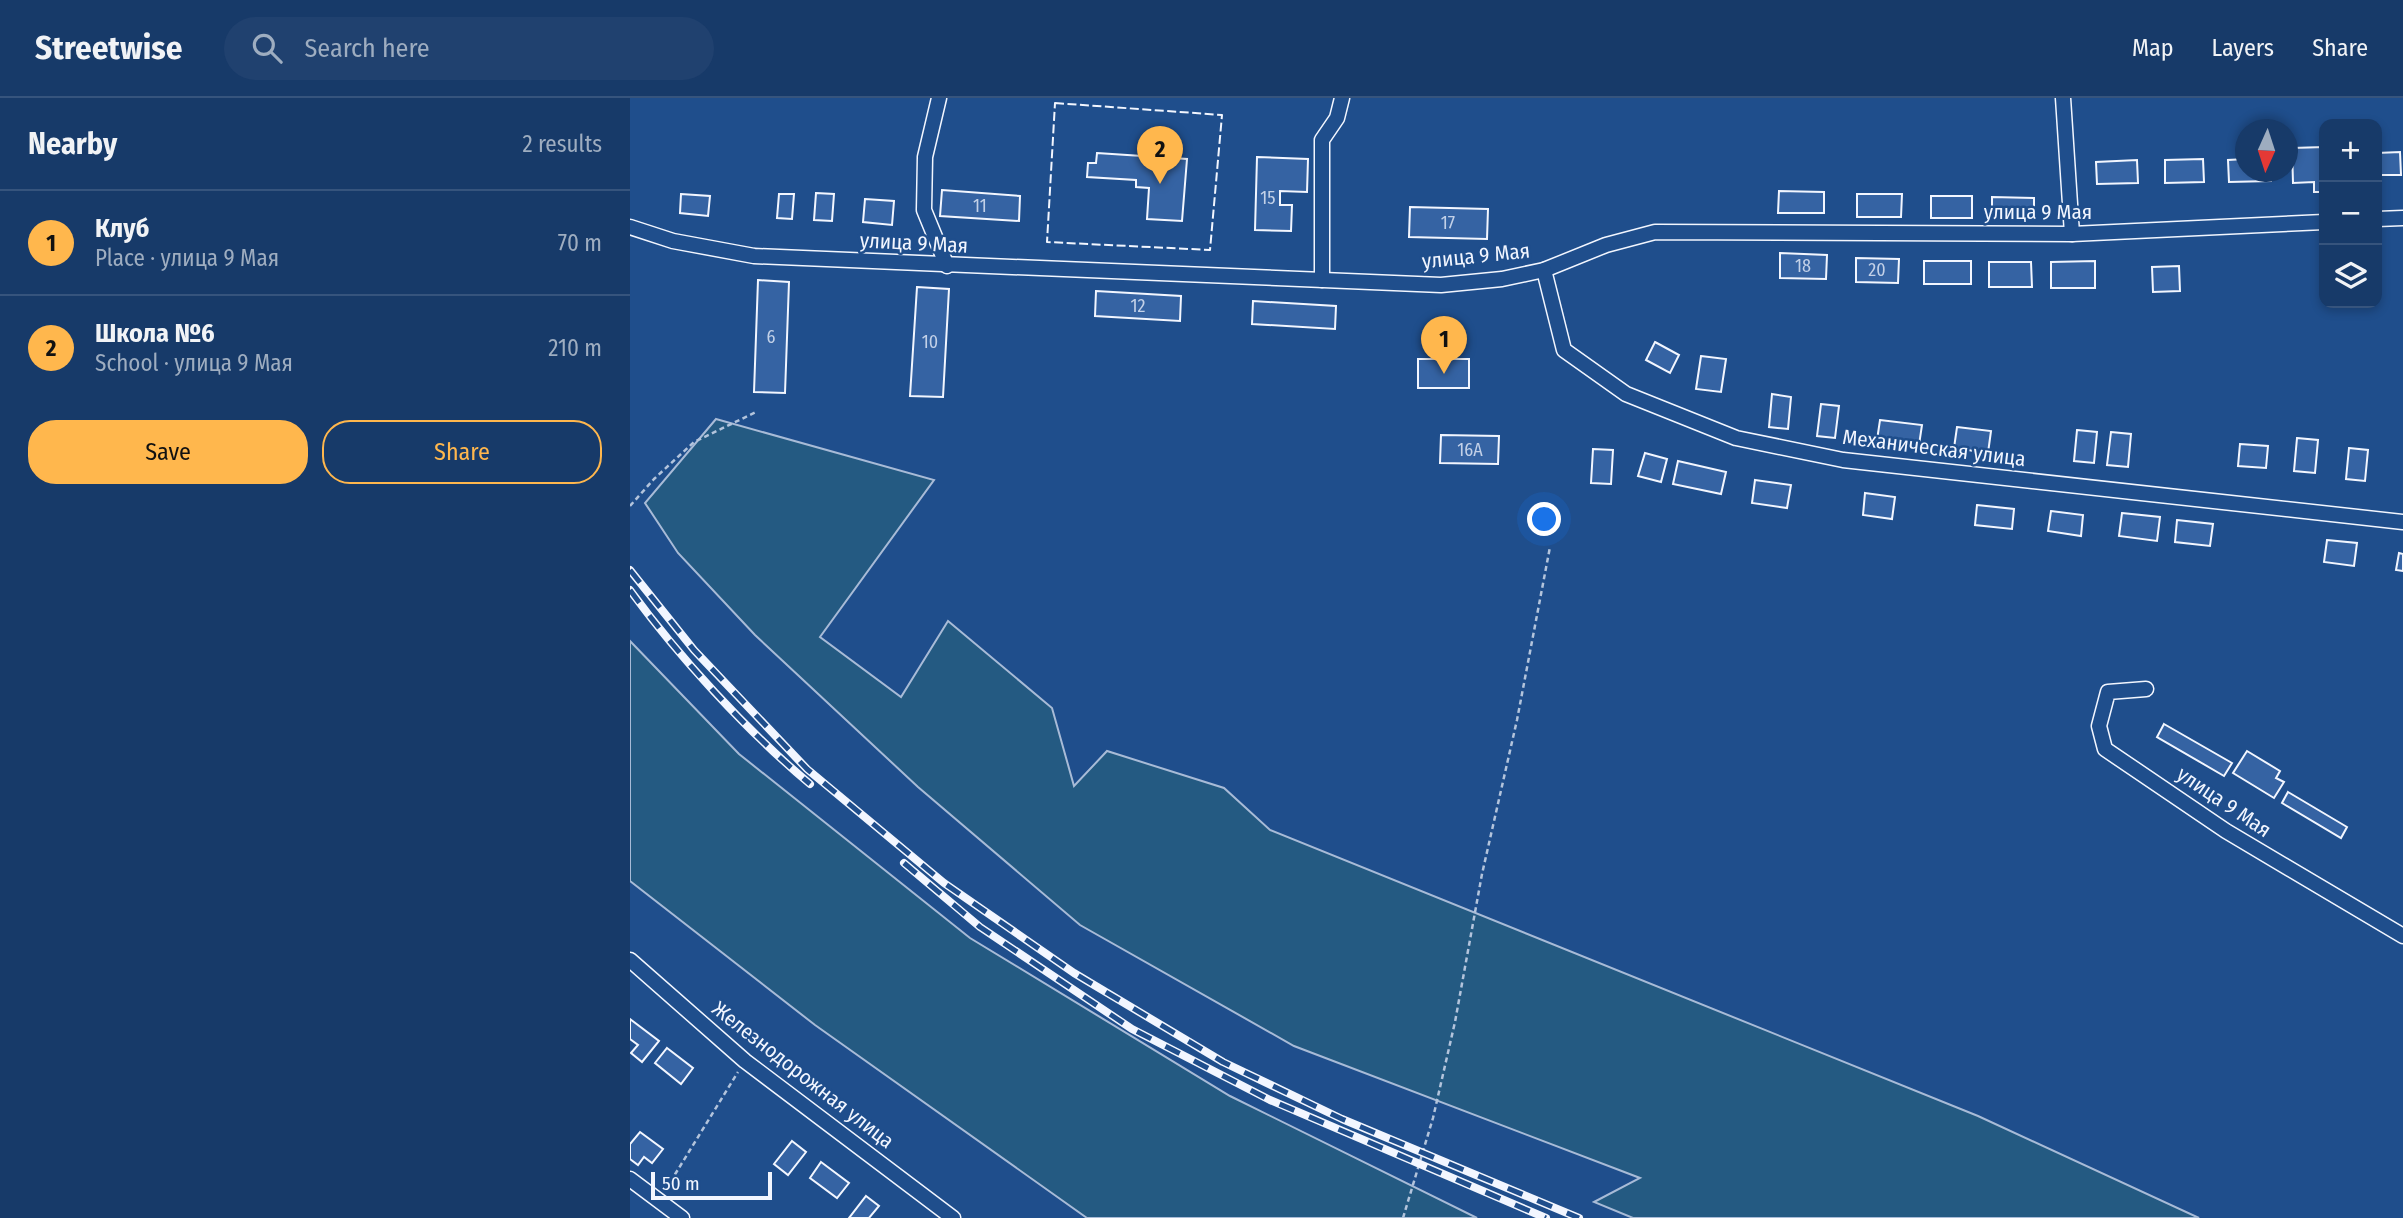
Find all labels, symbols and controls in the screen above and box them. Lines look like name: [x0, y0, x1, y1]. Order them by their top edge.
search box: [224, 17, 714, 80]
text: Streetwise: [35, 28, 182, 68]
icon: search: [248, 29, 286, 67]
text: Search here: [304, 33, 430, 64]
text: Map: [2132, 34, 2174, 62]
text: Layers: [2212, 34, 2274, 62]
text: Share: [2312, 34, 2368, 62]
north arrow: [2235, 119, 2298, 182]
map controls: [2319, 119, 2382, 308]
button: +: [2319, 119, 2382, 182]
text: Nearby: [28, 126, 117, 162]
pin: 2: [1137, 126, 1183, 184]
text: 2 results: [522, 130, 602, 158]
button: −: [2319, 182, 2382, 245]
house number: 15: [1260, 187, 1276, 209]
house number: 11: [973, 195, 987, 217]
street label: улица 9 Мая: [1984, 199, 2092, 225]
house number: 17: [1441, 212, 1455, 234]
text: Клуб: [95, 213, 149, 244]
street label: улица 9 Мая: [859, 227, 969, 259]
text: 1: [46, 229, 56, 257]
text: 70 m: [558, 229, 602, 257]
street label: улица 9 Мая: [1421, 237, 1531, 275]
text: Place · улица 9 Мая: [95, 244, 279, 272]
button: layers: [2319, 245, 2382, 308]
house number: 18: [1795, 255, 1811, 277]
house number: 20: [1868, 259, 1886, 281]
house number: 12: [1131, 295, 1146, 317]
pin: 1: [1421, 316, 1467, 374]
text: Школа №6: [95, 318, 215, 349]
house number: 6: [767, 326, 776, 348]
house number: 10: [922, 331, 938, 353]
text: 2: [46, 334, 56, 362]
text: 210 m: [548, 334, 602, 362]
text: School · улица 9 Мая: [95, 349, 293, 377]
button: Save: [28, 420, 308, 484]
button: Share: [322, 420, 602, 484]
street label: Механическая улица: [1841, 424, 2027, 472]
house number: 16А: [1457, 439, 1483, 461]
your location: [1527, 502, 1561, 536]
street label: улица 9 Мая: [2172, 761, 2276, 843]
street label: Железнодорожная улица: [707, 996, 899, 1154]
scale bar: [651, 1169, 772, 1201]
text: 50 m: [662, 1172, 700, 1195]

